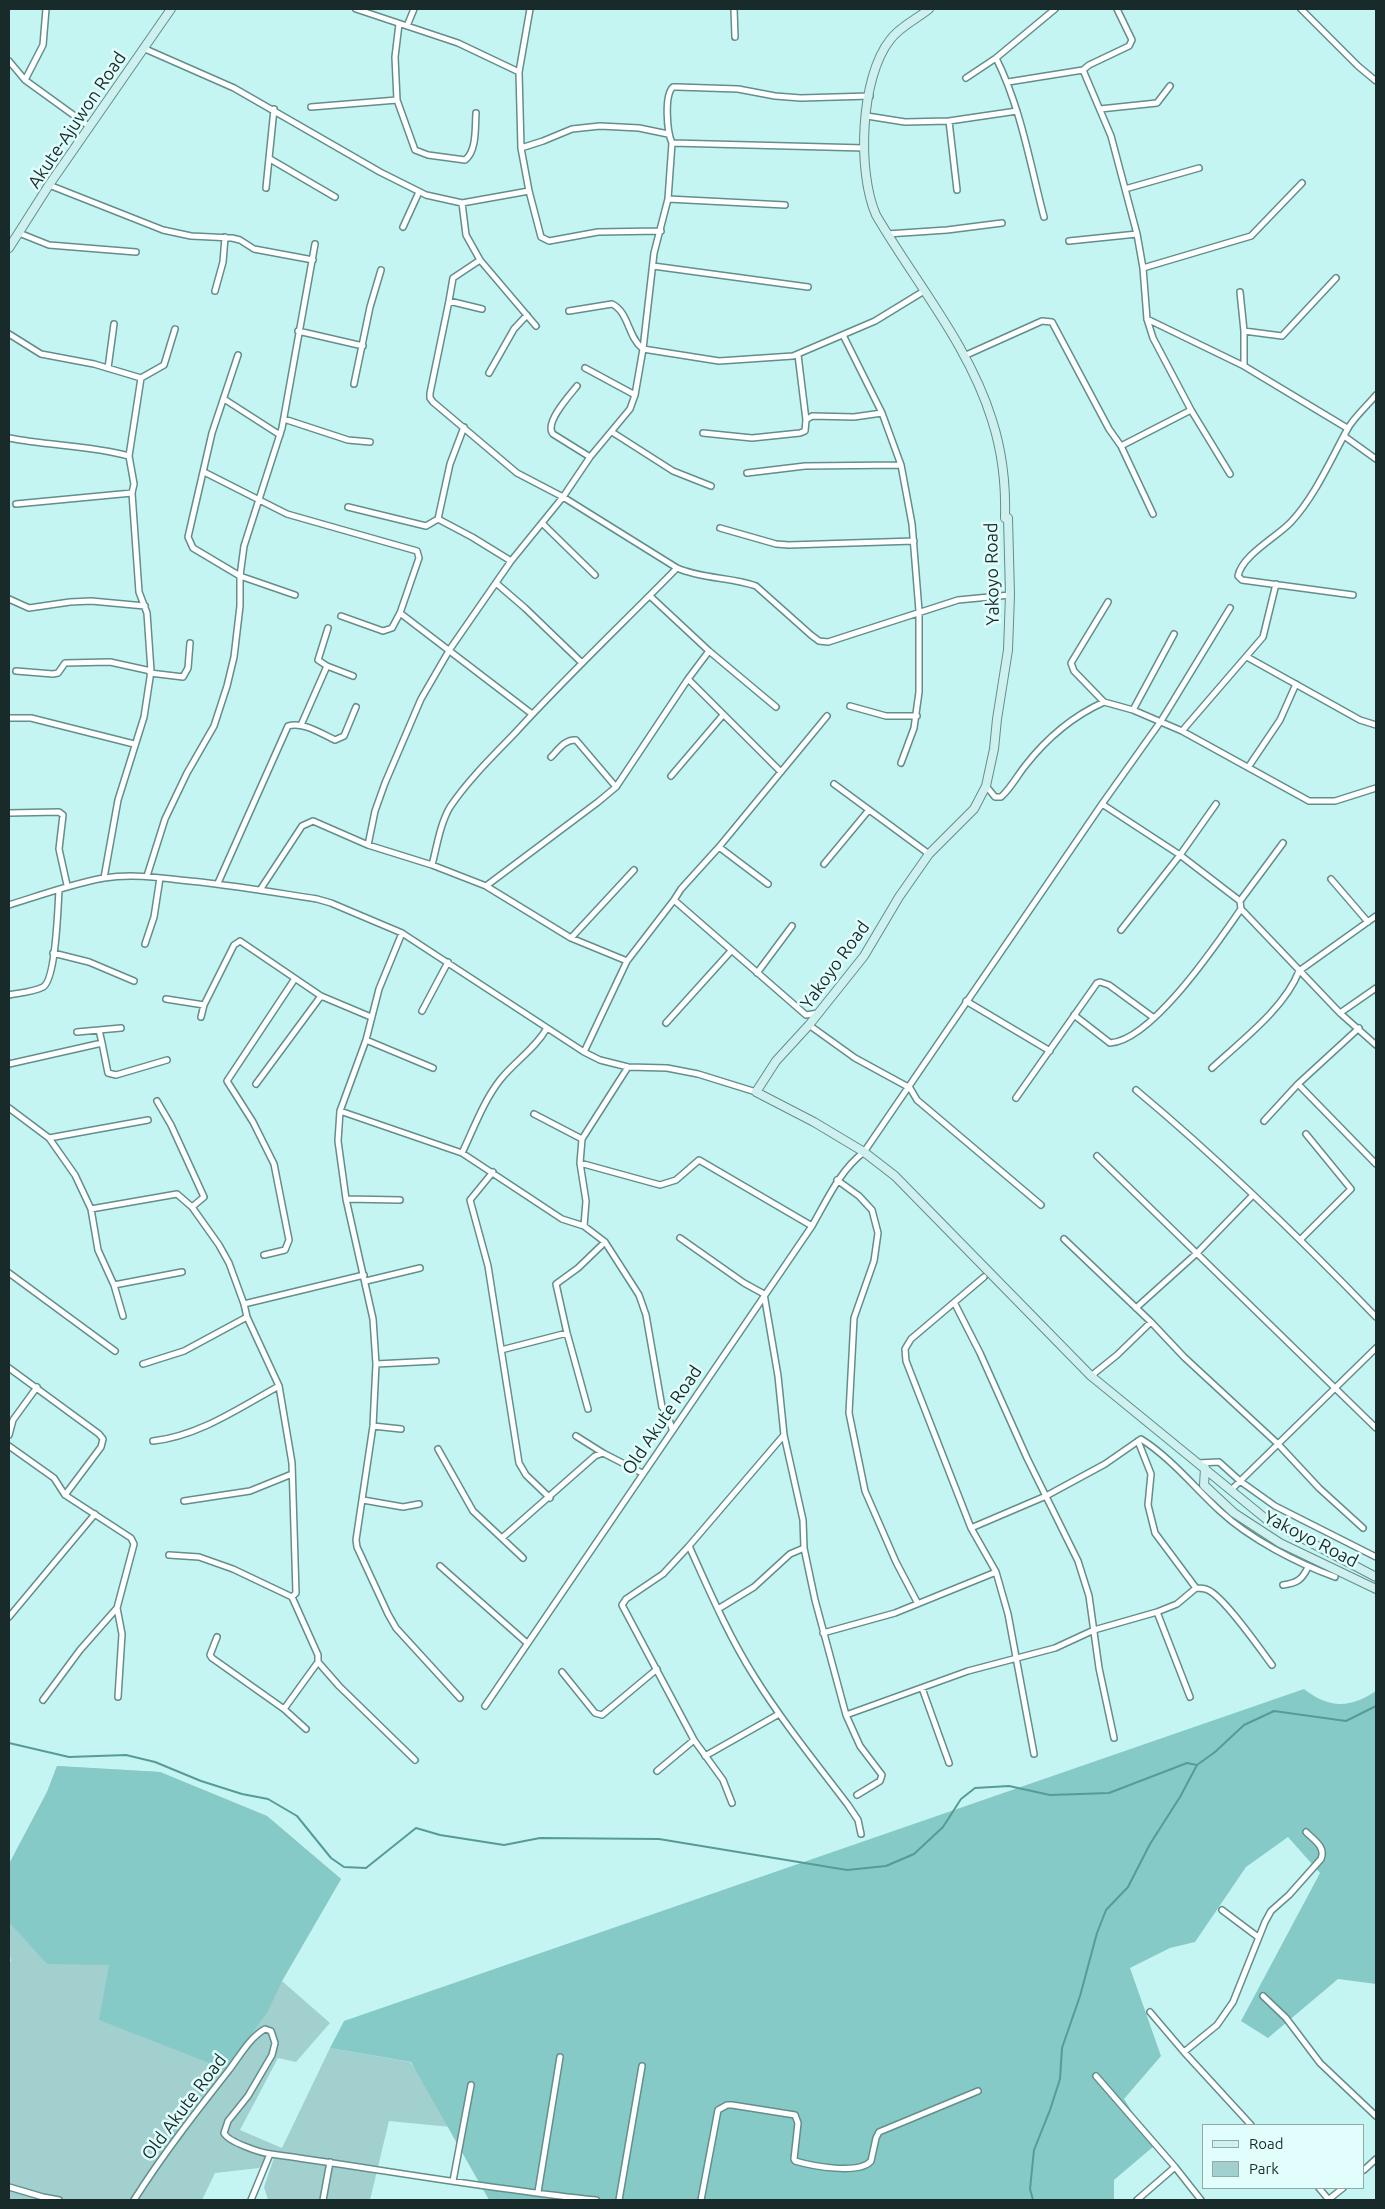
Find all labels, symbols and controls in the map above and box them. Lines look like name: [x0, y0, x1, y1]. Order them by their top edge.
street label: Akute-Ajuwon Road: [23, 48, 131, 192]
street label: Yakoyo Road: [980, 522, 1004, 626]
street label: Yakoyo Road: [796, 917, 874, 1013]
street label: Old Akute Road: [618, 1361, 706, 1479]
street label: Yakoyo Road: [1260, 1506, 1362, 1572]
street label: Old Akute Road: [137, 2050, 231, 2164]
legend: [1202, 2124, 1365, 2189]
text: Road: [1249, 2135, 1284, 2152]
text: Park: [1249, 2160, 1279, 2177]

